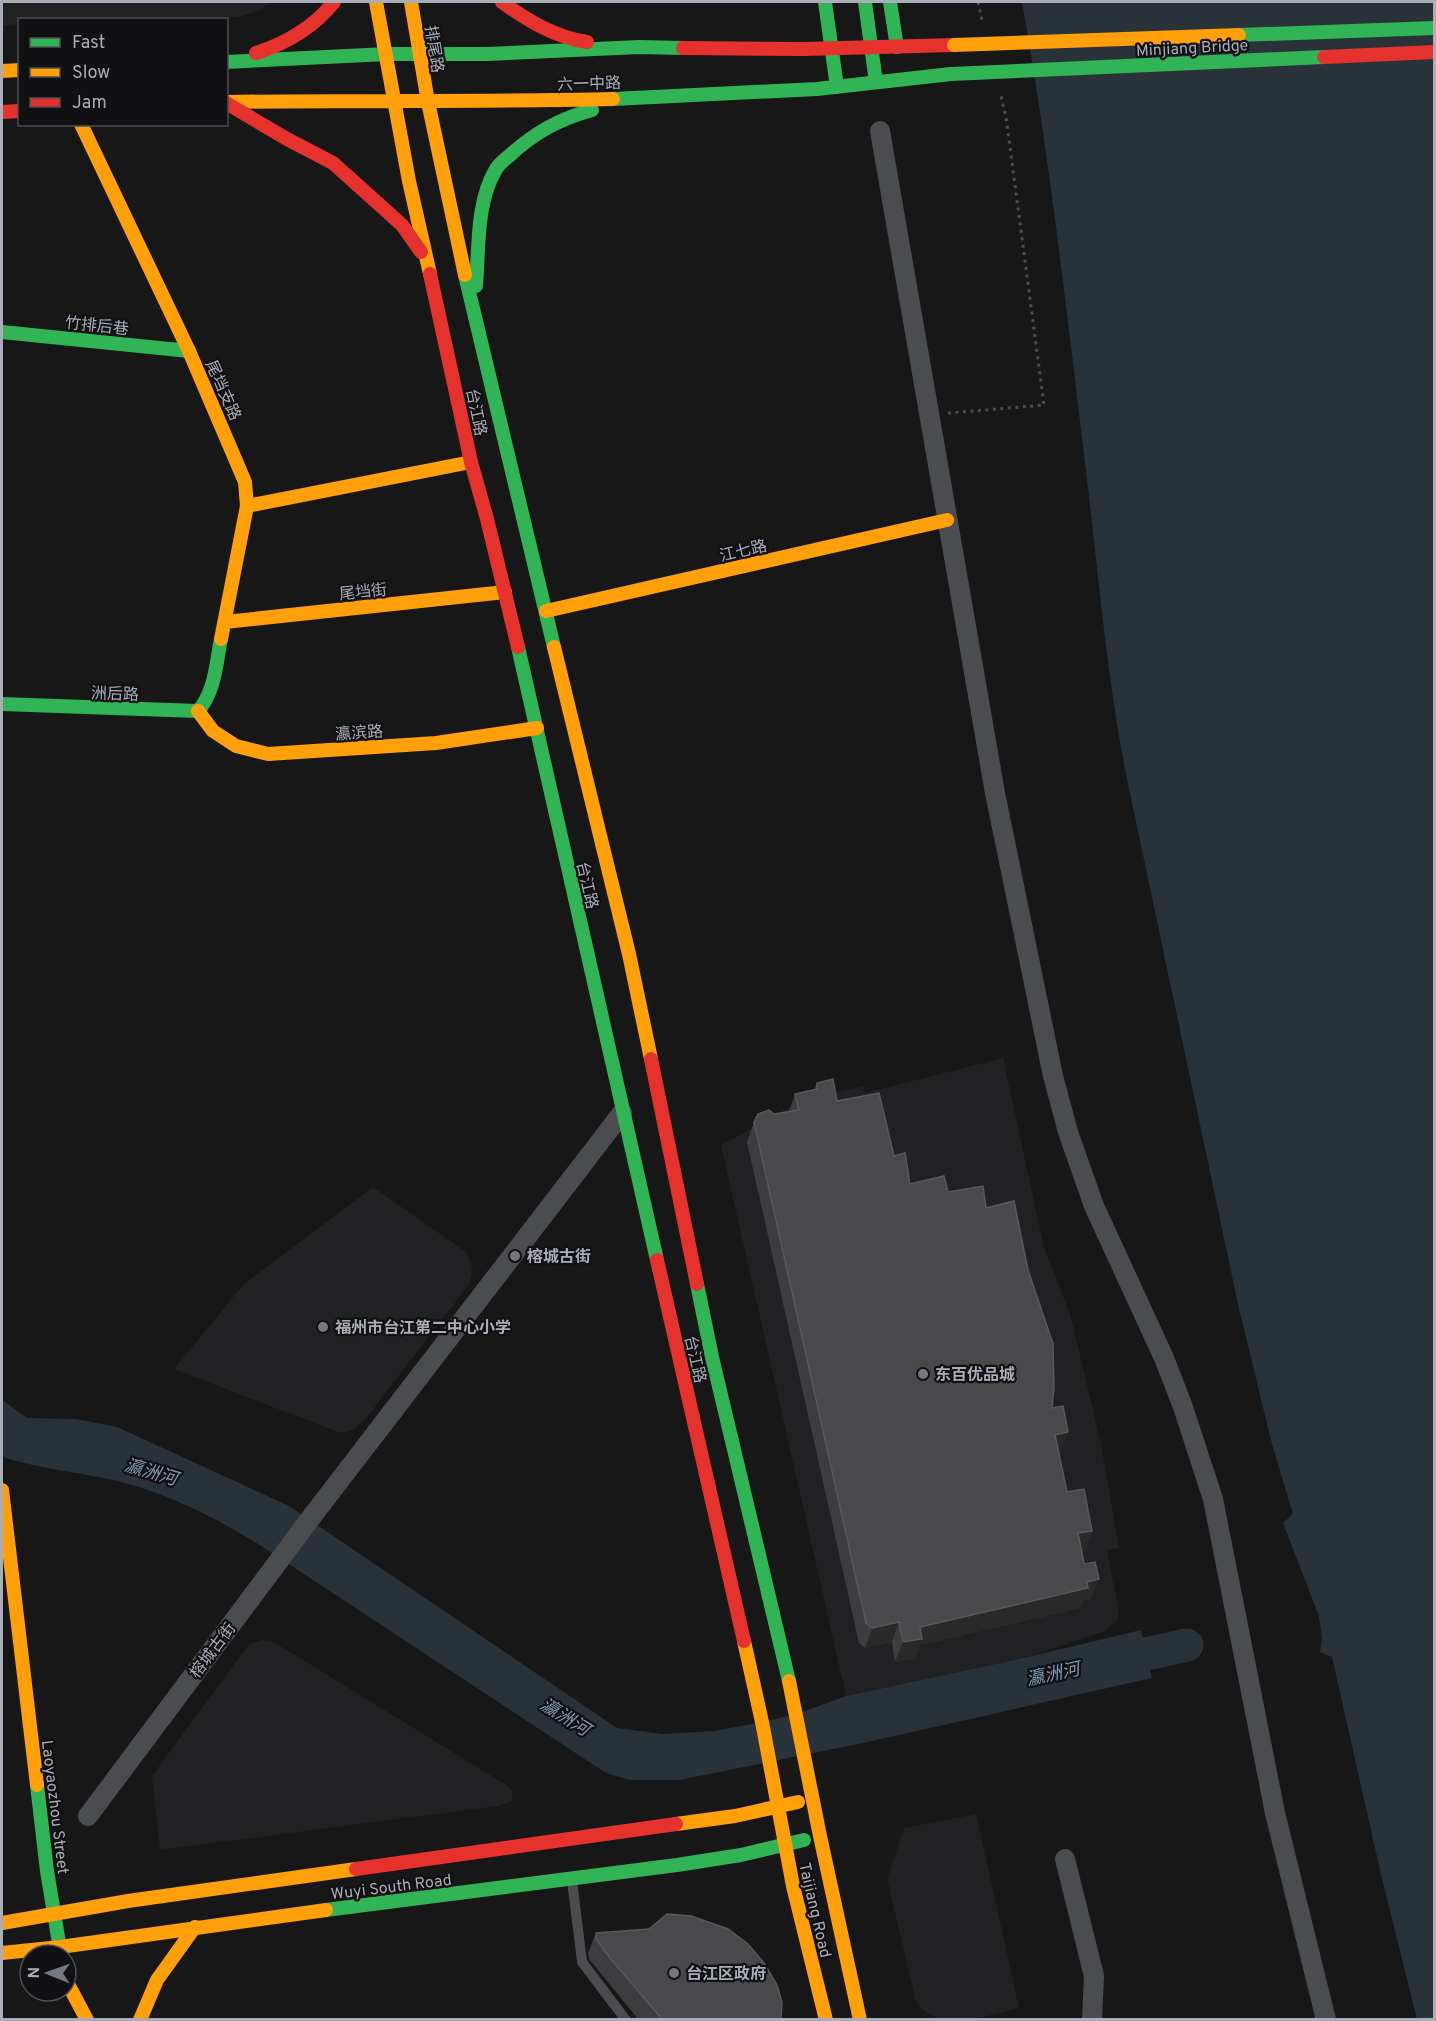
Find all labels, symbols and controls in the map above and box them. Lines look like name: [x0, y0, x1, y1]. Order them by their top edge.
legend: [18, 18, 228, 126]
street label: 排尾路: [419, 24, 447, 75]
text: Fast: [72, 32, 105, 55]
street label: Minjiang Bridge: [1135, 36, 1249, 62]
text: Slow: [72, 62, 110, 85]
street label: 六一中路: [557, 74, 621, 96]
text: Jam: [72, 92, 107, 115]
street label: 竹排后巷: [64, 314, 130, 340]
street label: 尾垱支路: [200, 358, 244, 424]
street label: 台江路: [460, 387, 490, 438]
street label: 江七路: [718, 537, 769, 567]
street label: 尾垱街: [338, 581, 388, 605]
street label: 洲后路: [91, 684, 139, 706]
street label: 瀛滨路: [334, 721, 384, 746]
street label: 台江路: [571, 860, 601, 911]
place label: 榕城古街: [527, 1247, 591, 1268]
marker: 榕城古街: [508, 1249, 522, 1263]
place label: 福州市台江第二中心小学: [335, 1318, 511, 1339]
marker: 福州市台江第二中心小学: [316, 1320, 330, 1334]
street label: 台江路: [679, 1334, 709, 1385]
place label: 东百优品城: [935, 1365, 1015, 1386]
marker: 东百优品城: [916, 1367, 930, 1381]
water label: 瀛洲河: [121, 1455, 183, 1493]
street label: 榕城古街: [186, 1620, 241, 1683]
water label: 瀛洲河: [1025, 1658, 1085, 1692]
water label: 瀛洲河: [535, 1694, 596, 1744]
street label: Laoyaozhou Street: [36, 1739, 72, 1876]
street label: Taijiang Road: [793, 1861, 835, 1960]
street label: Wuyi South Road: [330, 1871, 453, 1905]
north arrow: [18, 1943, 78, 2003]
place label: 台江区政府: [686, 1965, 766, 1985]
marker: 台江区政府: [667, 1966, 681, 1980]
text: N: [25, 1967, 45, 1979]

